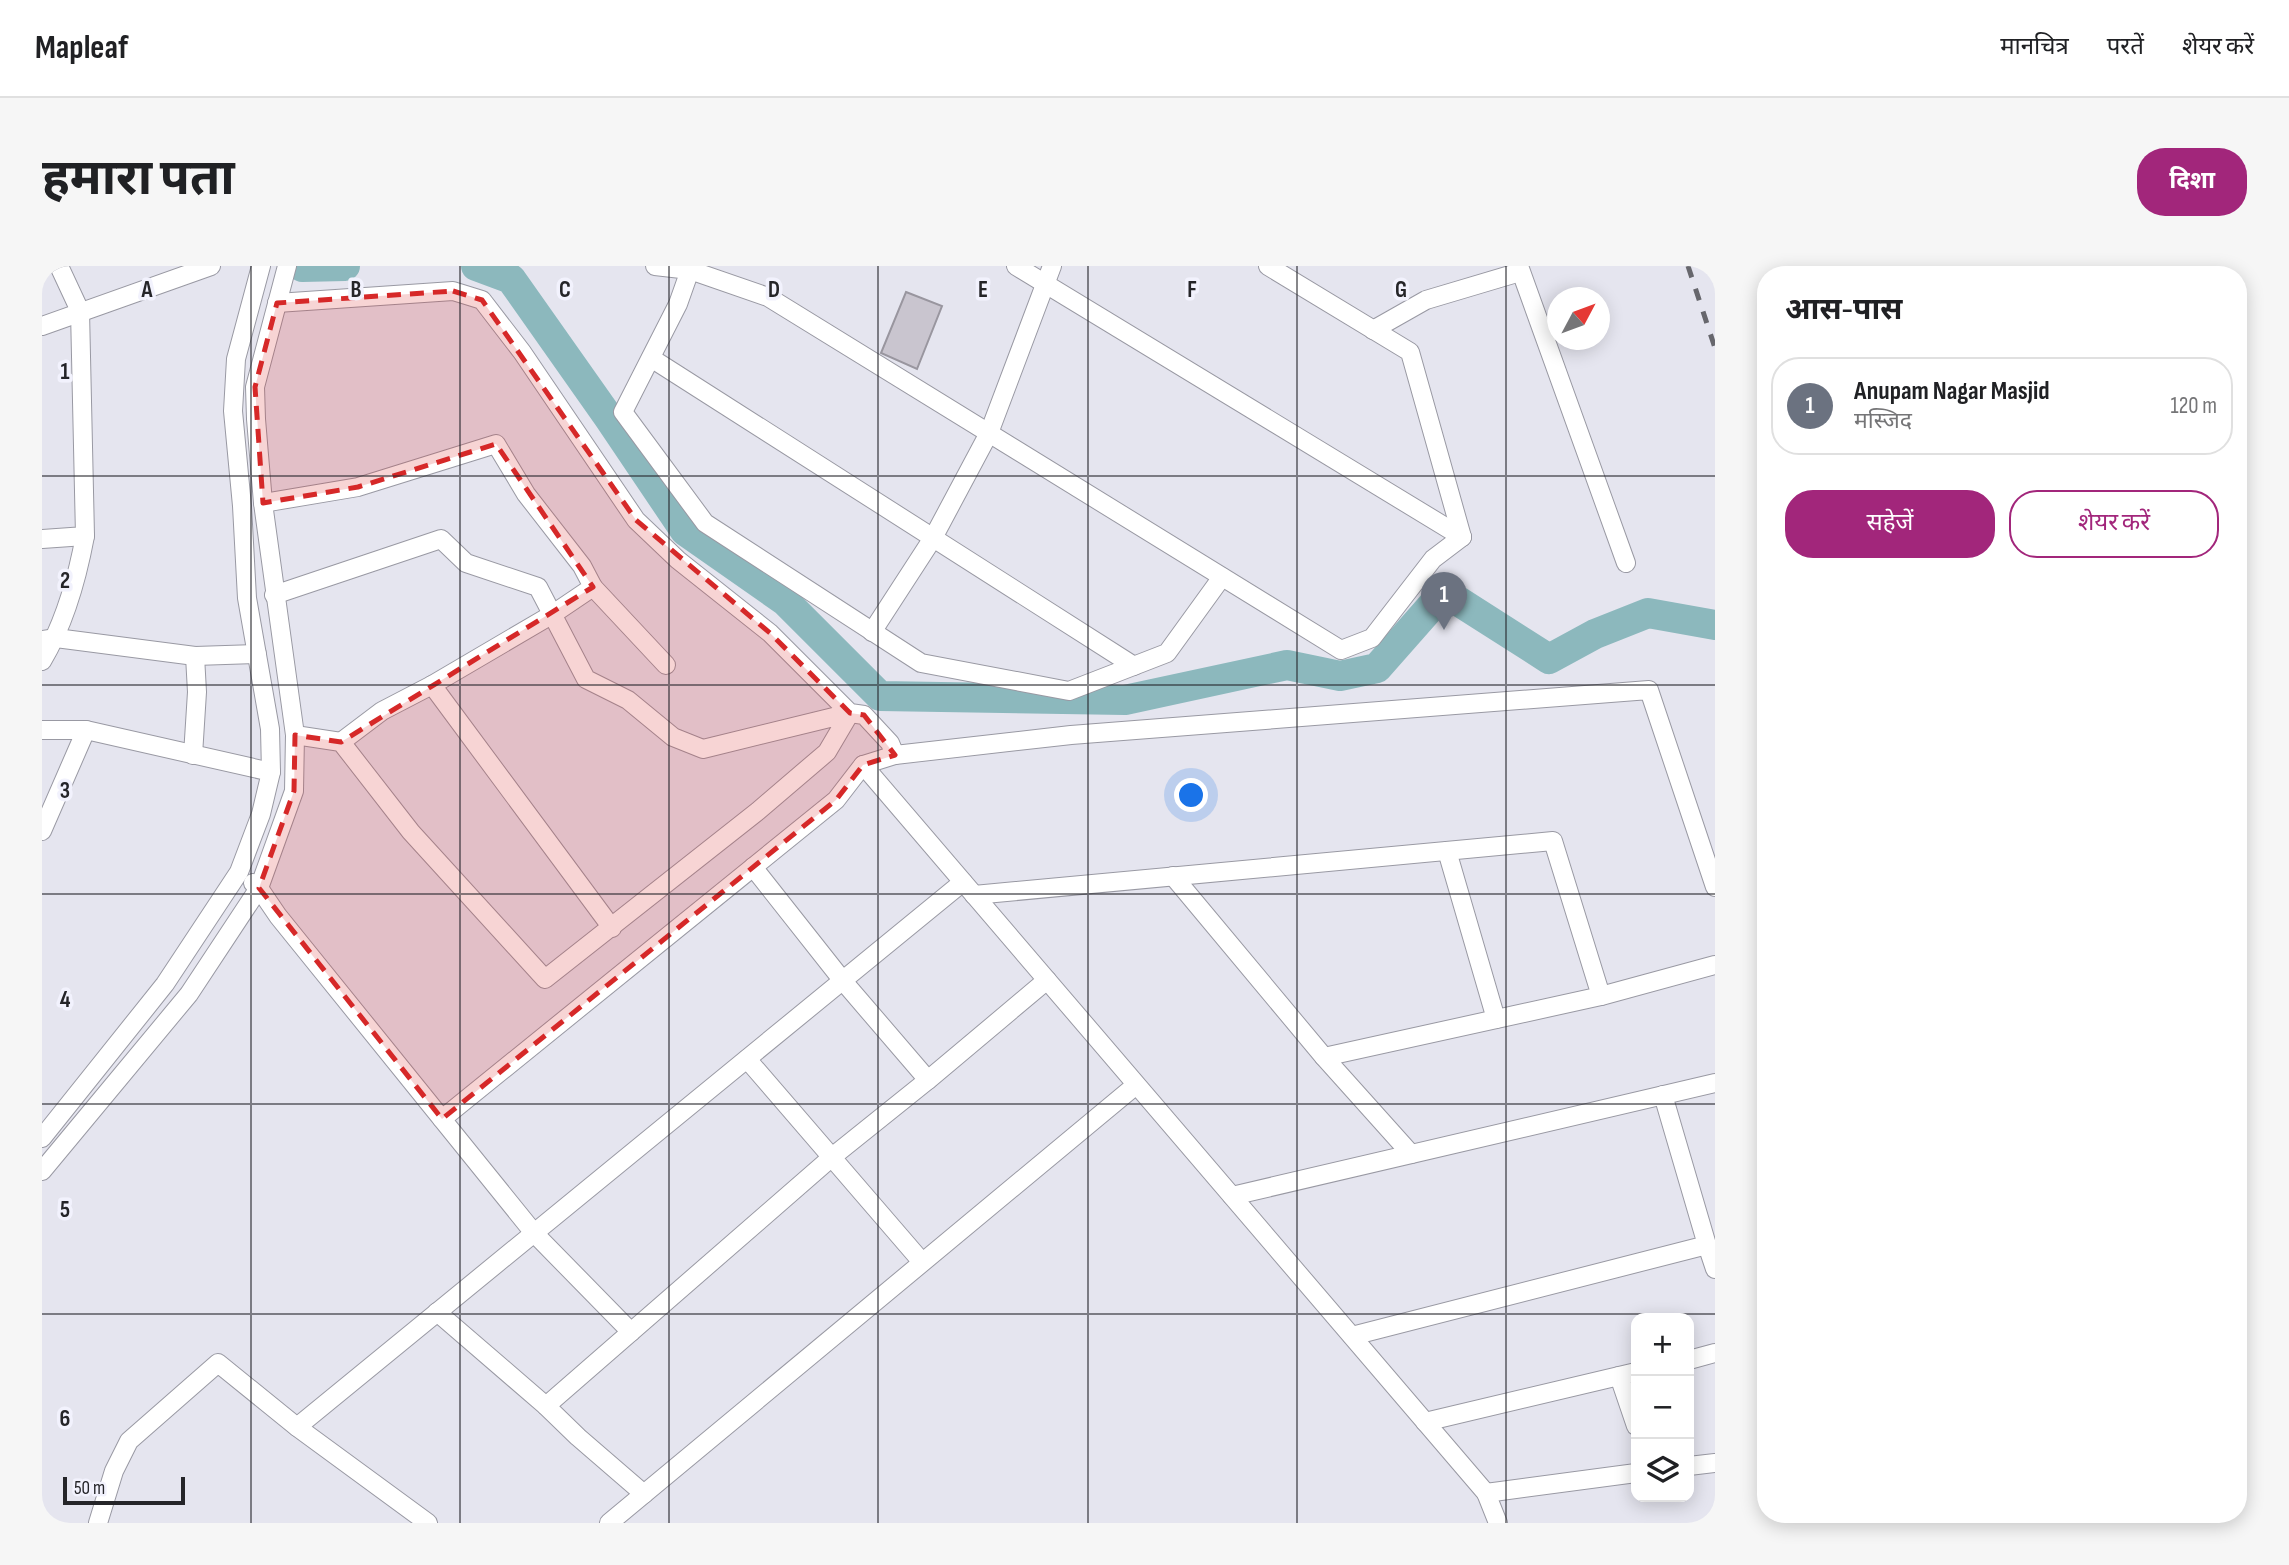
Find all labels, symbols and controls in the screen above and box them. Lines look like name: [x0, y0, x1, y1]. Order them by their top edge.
text: Mapleaf: [35, 28, 128, 68]
text: मानचित्र: [2000, 32, 2069, 61]
text: परतें: [2107, 32, 2144, 61]
text: शेयर करें: [2182, 32, 2254, 61]
button: दिशा: [2137, 148, 2247, 216]
text: हमारा पता: [42, 150, 235, 209]
text: A: [141, 276, 154, 304]
text: B: [351, 276, 362, 304]
text: C: [559, 276, 571, 304]
text: D: [768, 276, 780, 304]
text: E: [978, 276, 988, 304]
text: F: [1187, 276, 1197, 304]
text: G: [1395, 276, 1407, 304]
north arrow: [1547, 287, 1610, 350]
text: आस-पास: [1785, 292, 1902, 328]
text: 1: [60, 358, 70, 386]
text: Anupam Nagar Masjid: [1854, 376, 2050, 407]
text: 1: [1805, 392, 1815, 420]
text: 120 m: [2171, 392, 2217, 420]
text: मस्जिद: [1854, 407, 1912, 435]
button: सहेजें: [1785, 490, 1995, 558]
button: शेयर करें: [2009, 490, 2219, 558]
text: 2: [60, 567, 70, 595]
pin: 1: [1421, 572, 1467, 630]
text: 3: [60, 777, 70, 805]
your location: [1174, 778, 1208, 812]
text: 4: [60, 986, 71, 1014]
text: 5: [60, 1196, 70, 1224]
map controls: [1631, 1313, 1694, 1502]
button: +: [1631, 1313, 1694, 1376]
button: −: [1631, 1376, 1694, 1439]
text: 6: [60, 1405, 70, 1433]
button: layers: [1631, 1439, 1694, 1502]
scale bar: [63, 1474, 186, 1506]
text: 50 m: [74, 1477, 105, 1500]

